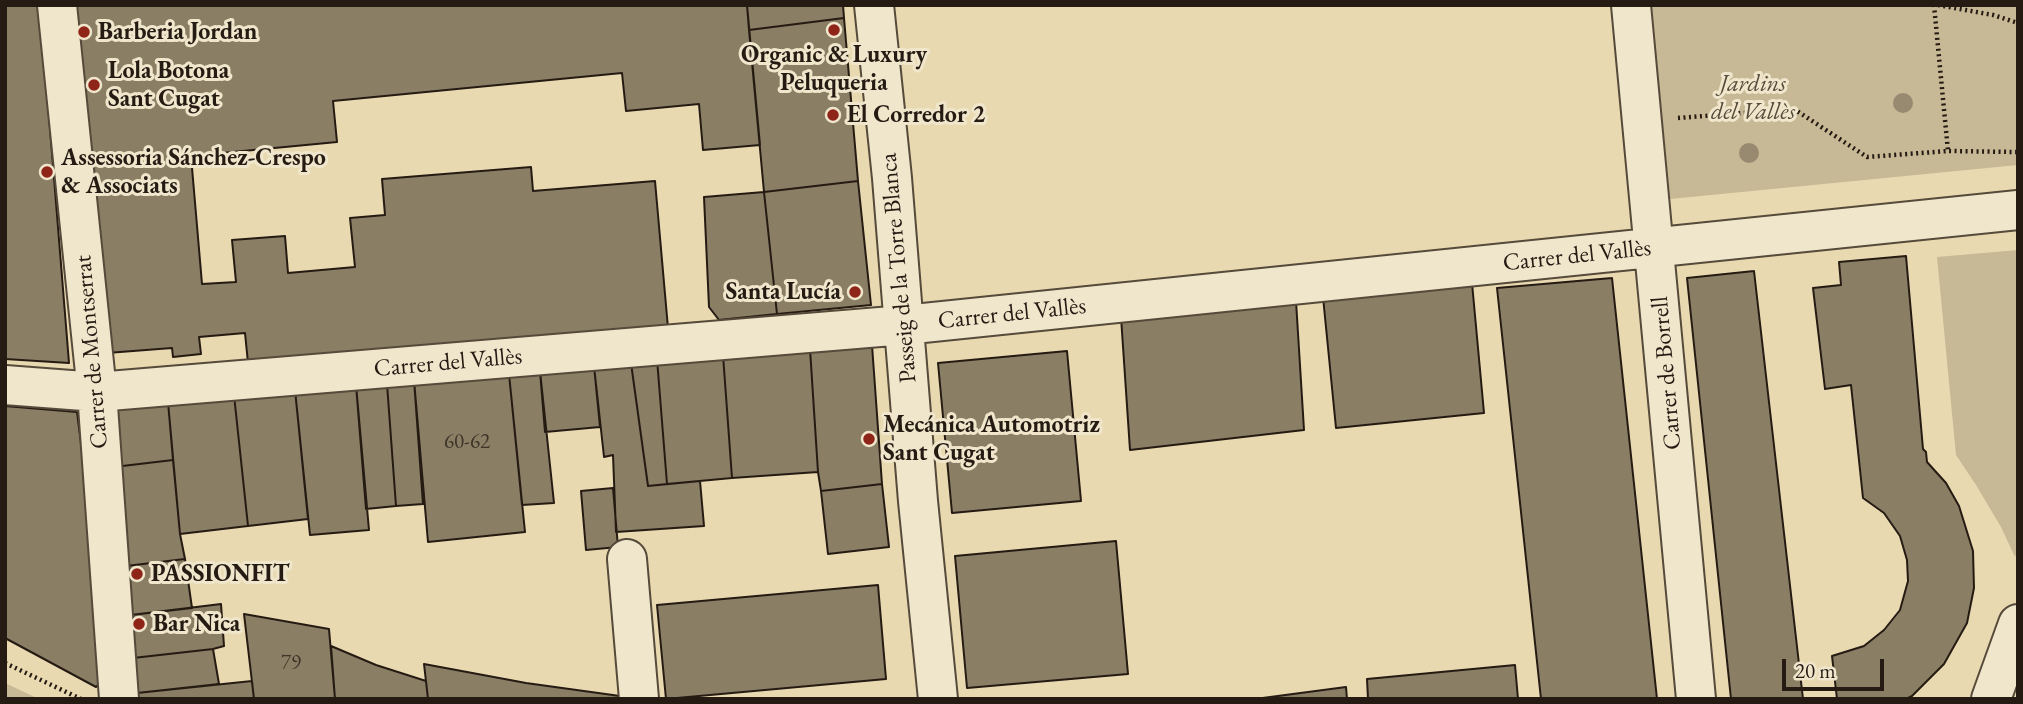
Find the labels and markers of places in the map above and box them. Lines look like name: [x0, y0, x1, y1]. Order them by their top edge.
place label: Barberia Jordan: [98, 18, 257, 46]
marker: Organic & Luxury Peluqueria: [826, 22, 842, 38]
marker: Barberia Jordan: [76, 24, 92, 40]
place label: Organic & Luxury Peluqueria: [741, 41, 927, 97]
place label: Lola Botona Sant Cugat: [108, 57, 229, 113]
marker: Lola Botona Sant Cugat: [86, 77, 102, 93]
place label: El Corredor 2: [847, 101, 985, 129]
marker: El Corredor 2: [825, 107, 841, 123]
place label: Assessoria Sánchez-Crespo & Associats: [61, 144, 326, 200]
marker: Assessoria Sánchez-Crespo & Associats: [39, 164, 55, 180]
place label: Santa Lucía: [725, 278, 841, 306]
marker: Santa Lucía: [847, 284, 863, 300]
place label: Mecánica Automotriz Sant Cugat: [883, 411, 1100, 467]
marker: Mecánica Automotriz Sant Cugat: [861, 431, 877, 447]
place label: PASSIONFIT: [151, 560, 290, 588]
marker: PASSIONFIT: [129, 566, 145, 582]
place label: Bar Nica: [153, 610, 240, 638]
marker: Bar Nica: [131, 616, 147, 632]

